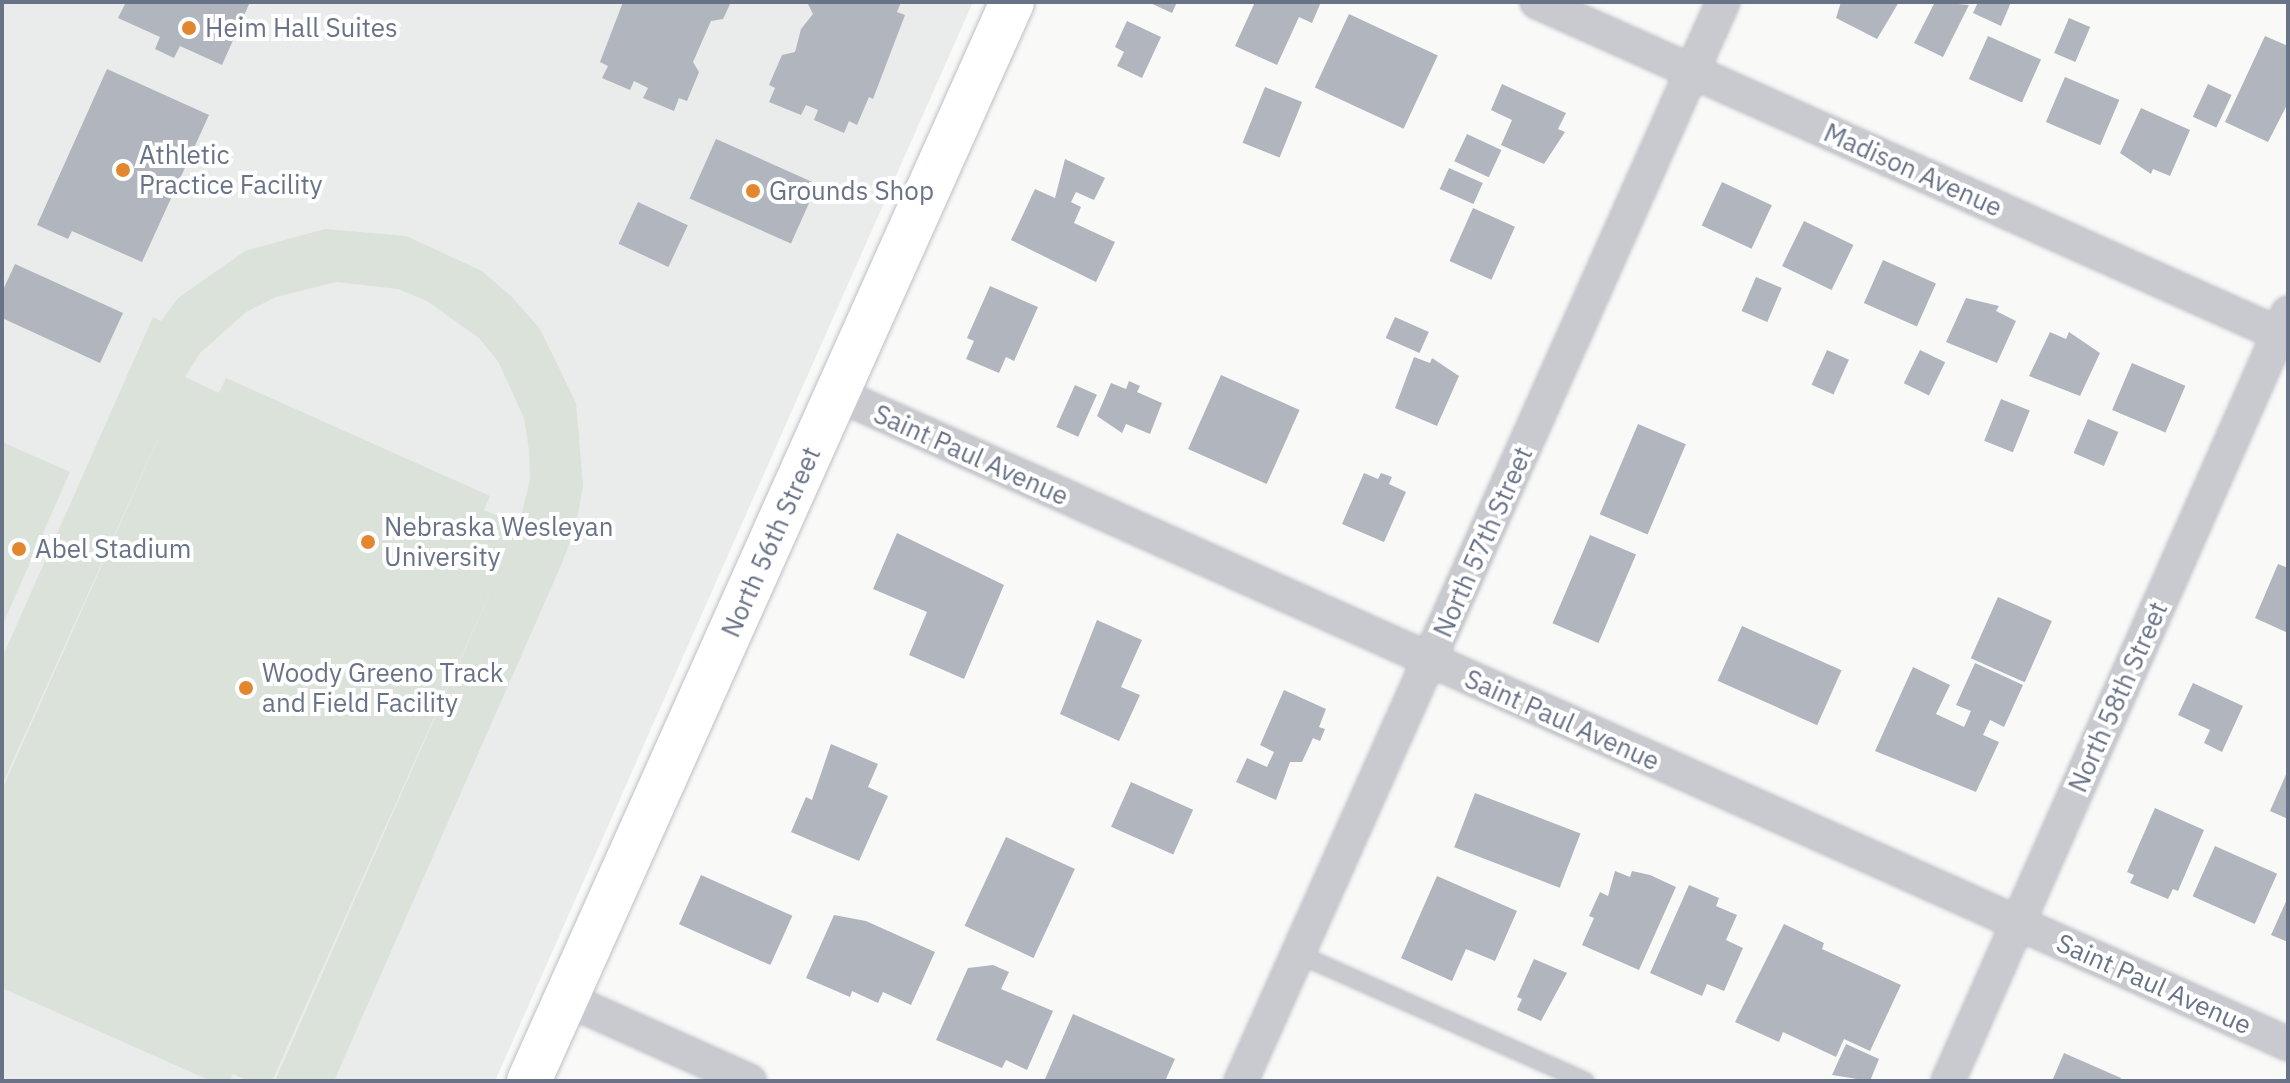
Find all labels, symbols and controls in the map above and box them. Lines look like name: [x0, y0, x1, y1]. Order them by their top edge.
place label: Heim Hall Suites: [205, 12, 398, 44]
marker: Heim Hall Suites: [180, 19, 198, 37]
street label: Madison Avenue: [1819, 117, 2007, 223]
place label: Athletic Practice Facility: [139, 139, 322, 200]
marker: Athletic Practice Facility: [114, 161, 132, 179]
place label: Grounds Shop: [769, 175, 934, 207]
marker: Grounds Shop: [744, 182, 762, 200]
street label: Saint Paul Avenue: [869, 398, 1073, 512]
street label: North 56th Street: [715, 442, 827, 642]
street label: North 57th Street: [1427, 442, 1539, 642]
place label: Nebraska Wesleyan University: [384, 511, 614, 572]
place label: Abel Stadium: [35, 533, 191, 565]
marker: Nebraska Wesleyan University: [359, 533, 377, 551]
marker: Abel Stadium: [10, 540, 28, 558]
street label: North 58th Street: [2062, 597, 2174, 797]
place label: Woody Greeno Track and Field Facility: [262, 657, 503, 718]
street label: Saint Paul Avenue: [1460, 663, 1664, 777]
marker: Woody Greeno Track and Field Facility: [237, 679, 255, 697]
street label: Saint Paul Avenue: [2052, 927, 2256, 1041]

